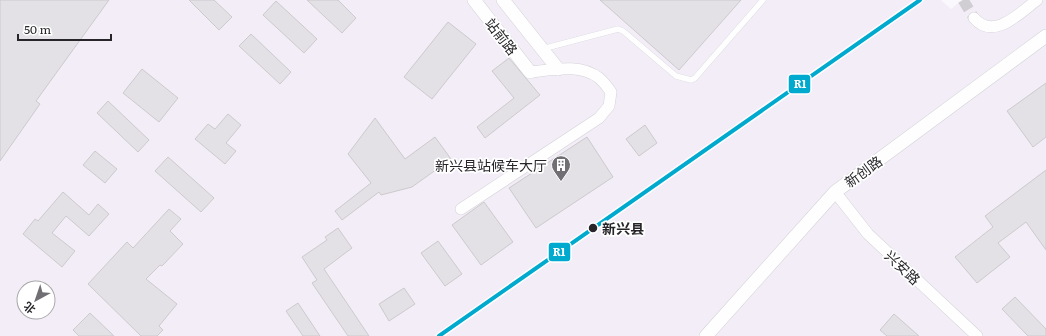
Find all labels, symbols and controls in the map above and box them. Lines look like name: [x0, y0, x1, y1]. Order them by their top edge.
street label: 站前路: [481, 13, 523, 59]
scale bar: [18, 16, 111, 42]
text: 50 m: [24, 20, 51, 38]
line badge: R1: [788, 74, 811, 94]
text: R1: [794, 75, 807, 91]
street label: 新创路: [840, 151, 886, 191]
building icon: 新兴县站候车大厅: [550, 154, 572, 182]
place label: 新兴县站候车大厅: [435, 155, 547, 175]
place label: 新兴县: [602, 218, 644, 238]
marker: 新兴县: [587, 222, 599, 234]
line badge: R1: [548, 242, 571, 262]
text: R1: [553, 243, 566, 259]
street label: 兴安路: [881, 245, 925, 289]
north arrow: [16, 280, 56, 320]
text: 北: [20, 299, 38, 318]

